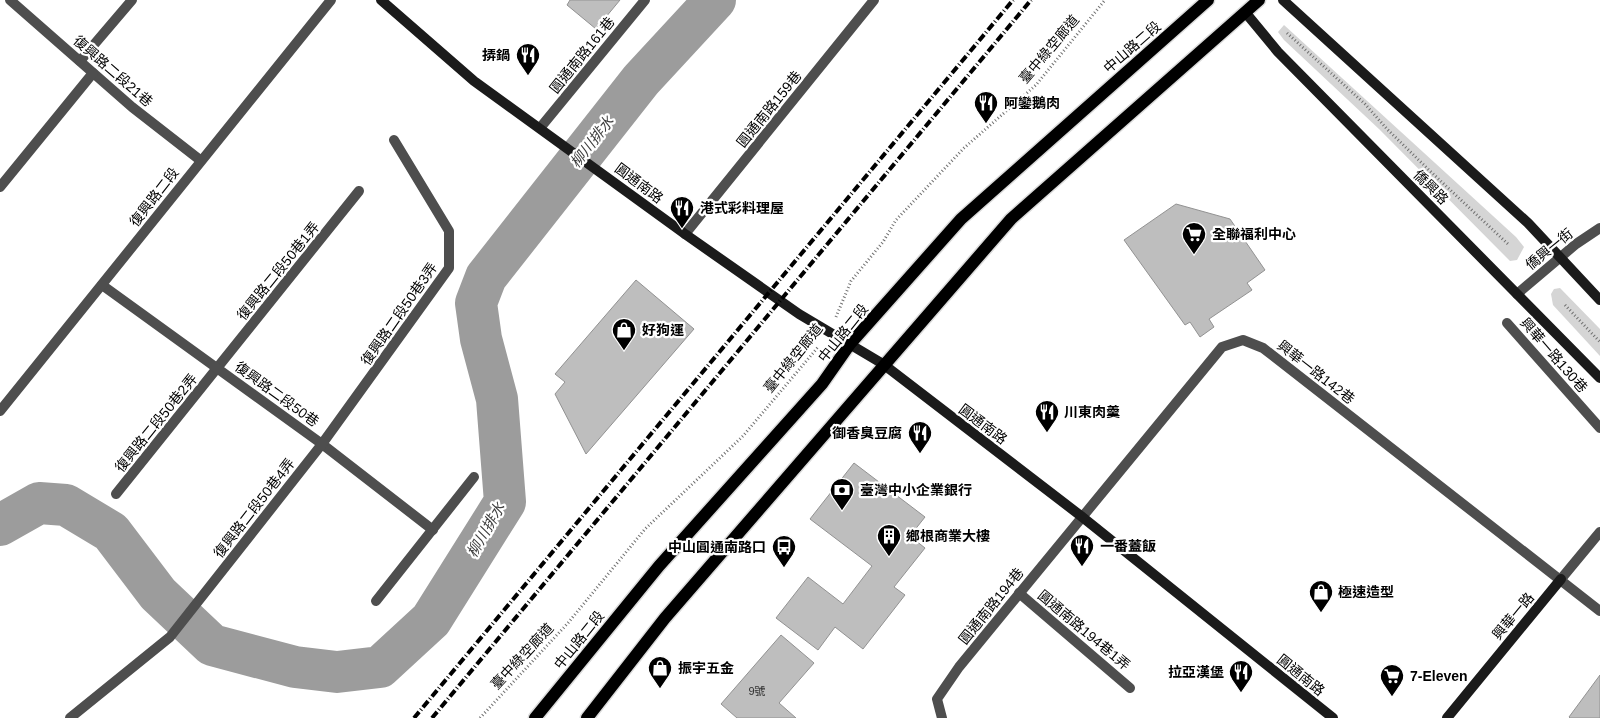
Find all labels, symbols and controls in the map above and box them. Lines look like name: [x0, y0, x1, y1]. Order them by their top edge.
street label: 臺中綠空廊道: [1016, 12, 1082, 86]
street label: 圓通南路161巷: [546, 14, 618, 96]
street label: 中山路二段: [1100, 18, 1164, 76]
street label: 復興路二段21巷: [70, 32, 156, 110]
restaurant icon: 挵鍋: [515, 42, 541, 76]
place label: 挵鍋: [482, 47, 510, 63]
street label: 圓通南路159巷: [733, 68, 805, 150]
restaurant icon: 阿鑾鵝肉: [973, 90, 999, 124]
place label: 阿鑾鵝肉: [1004, 95, 1060, 111]
water label: 柳川排水: [566, 112, 617, 171]
street label: 圓通南路: [612, 160, 666, 206]
street label: 復興路二段: [126, 164, 182, 230]
street label: 僑興路: [1410, 166, 1452, 208]
restaurant icon: 港式彩料理屋: [669, 195, 695, 229]
place label: 港式彩料理屋: [700, 200, 784, 216]
street label: 復興路二段50巷1弄: [234, 219, 322, 323]
supermarket icon: 全聯福利中心: [1181, 221, 1207, 255]
street label: 僑興一街: [1522, 225, 1576, 273]
place label: 全聯福利中心: [1212, 226, 1296, 242]
street label: 復興路二段50巷3弄: [358, 260, 440, 368]
street label: 中山路二段: [815, 301, 871, 365]
street label: 興華一路130巷: [1517, 315, 1591, 395]
shop icon: 好狗運: [611, 317, 637, 351]
street label: 臺中綠空廊道: [760, 320, 826, 396]
place label: 好狗運: [642, 322, 684, 338]
street label: 興華一路142巷: [1274, 337, 1358, 407]
street label: 復興路二段50巷: [232, 358, 322, 430]
street label: 復興路二段50巷2弄: [112, 371, 200, 475]
restaurant icon: 川東肉羹: [1034, 399, 1060, 433]
street label: 圓通南路: [956, 401, 1010, 447]
place label: 川東肉羹: [1064, 404, 1120, 420]
restaurant icon: 御香臭豆腐: [907, 420, 933, 454]
place label: 御香臭豆腐: [832, 425, 902, 441]
street label: 復興路二段50巷4弄: [210, 455, 298, 561]
bank icon: 臺灣中小企業銀行: [829, 477, 855, 511]
place label: 臺灣中小企業銀行: [860, 482, 972, 498]
water label: 柳川排水: [463, 499, 508, 560]
building icon: 鄉根商業大樓: [876, 523, 902, 557]
place label: 鄉根商業大樓: [906, 528, 990, 544]
restaurant icon: 一番蓋飯: [1069, 533, 1095, 567]
bus stop icon: 中山圓通南路口: [771, 534, 797, 568]
place label: 一番蓋飯: [1100, 538, 1156, 554]
place label: 中山圓通南路口: [668, 539, 766, 555]
street label: 圓通南路194巷: [955, 565, 1027, 647]
shop icon: 極速造型: [1308, 579, 1334, 613]
place label: 極速造型: [1338, 584, 1394, 600]
street label: 圓通南路194巷1弄: [1035, 587, 1133, 673]
street label: 興華一路: [1489, 589, 1537, 643]
street label: 中山路二段: [551, 608, 607, 672]
street label: 臺中綠空廊道: [488, 620, 556, 692]
street label: 圓通南路: [1274, 651, 1328, 699]
shop icon: 振宇五金: [647, 655, 673, 689]
restaurant icon: 拉亞漢堡: [1228, 659, 1254, 693]
place label: 振宇五金: [678, 660, 734, 676]
supermarket icon: 7-Eleven: [1379, 663, 1405, 697]
place label: 拉亞漢堡: [1168, 664, 1224, 680]
place label: 7-Eleven: [1410, 668, 1468, 684]
house number: 9號: [748, 685, 766, 697]

